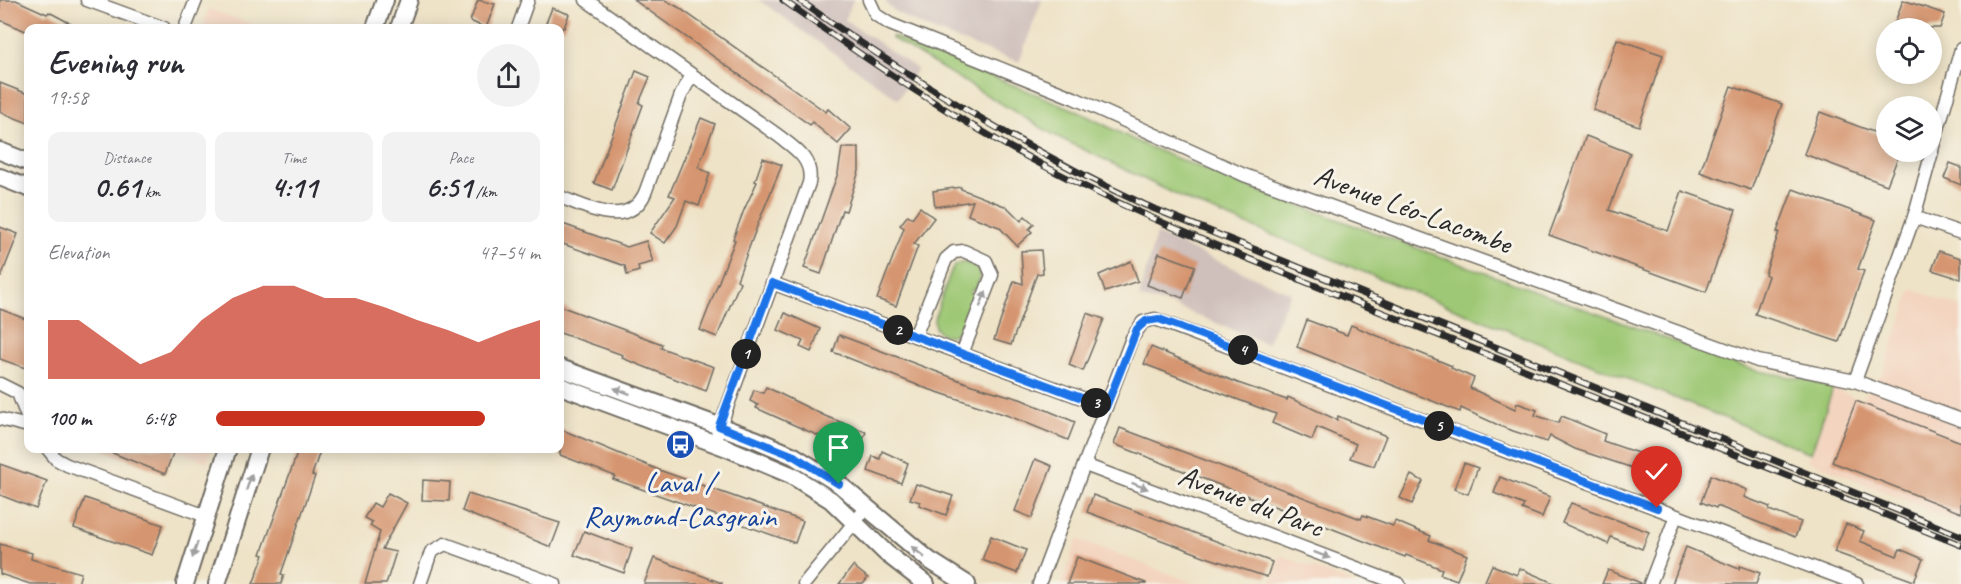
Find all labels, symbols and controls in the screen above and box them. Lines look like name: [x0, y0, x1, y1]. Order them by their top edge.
map controls: [1876, 18, 1942, 162]
button: locate: [1876, 18, 1942, 84]
text: Evening run: [48, 41, 183, 83]
button: share: [477, 44, 540, 107]
text: 19:58: [48, 85, 88, 110]
button: layers: [1876, 96, 1942, 162]
text: Distance: [103, 148, 151, 168]
text: Time: [282, 148, 306, 168]
text: Pace: [449, 148, 473, 168]
street label: Avenue Léo-Lacombe: [1309, 156, 1519, 263]
text: 0.61: [94, 168, 141, 206]
text: 4:11: [271, 168, 317, 206]
text: 6:51: [425, 168, 472, 206]
text: km: [141, 182, 160, 202]
text: /km: [472, 182, 497, 202]
text: Elevation: [48, 240, 110, 265]
text: 47–54 m: [479, 240, 540, 265]
one-way arrow: [979, 290, 988, 308]
pin: 2: [883, 315, 913, 345]
text: 2: [894, 320, 902, 340]
pin: 4: [1228, 335, 1258, 365]
pin: 1: [731, 339, 761, 369]
text: 4: [1239, 340, 1247, 360]
text: 1: [742, 344, 750, 364]
one-way arrow: [613, 386, 631, 396]
pin: 3: [1081, 388, 1111, 418]
text: 3: [1092, 393, 1100, 413]
text: 100 m: [48, 406, 91, 431]
text: 6:48: [144, 406, 175, 431]
pin: 5: [1424, 411, 1454, 441]
text: 5: [1436, 416, 1442, 436]
pin: [813, 422, 864, 484]
bus stop icon: Laval / Raymond-Casgrain: [664, 429, 696, 461]
icon: arrive: [822, 431, 855, 464]
pin: [1631, 446, 1682, 508]
icon: check: [1640, 455, 1673, 488]
street label: Avenue du Parc: [1173, 456, 1330, 547]
place label: Laval / Raymond-Casgrain: [584, 463, 778, 535]
one-way arrow: [245, 473, 254, 491]
one-way arrow: [1131, 482, 1149, 491]
one-way arrow: [190, 541, 200, 559]
one-way arrow: [911, 546, 926, 558]
one-way arrow: [1313, 551, 1331, 560]

